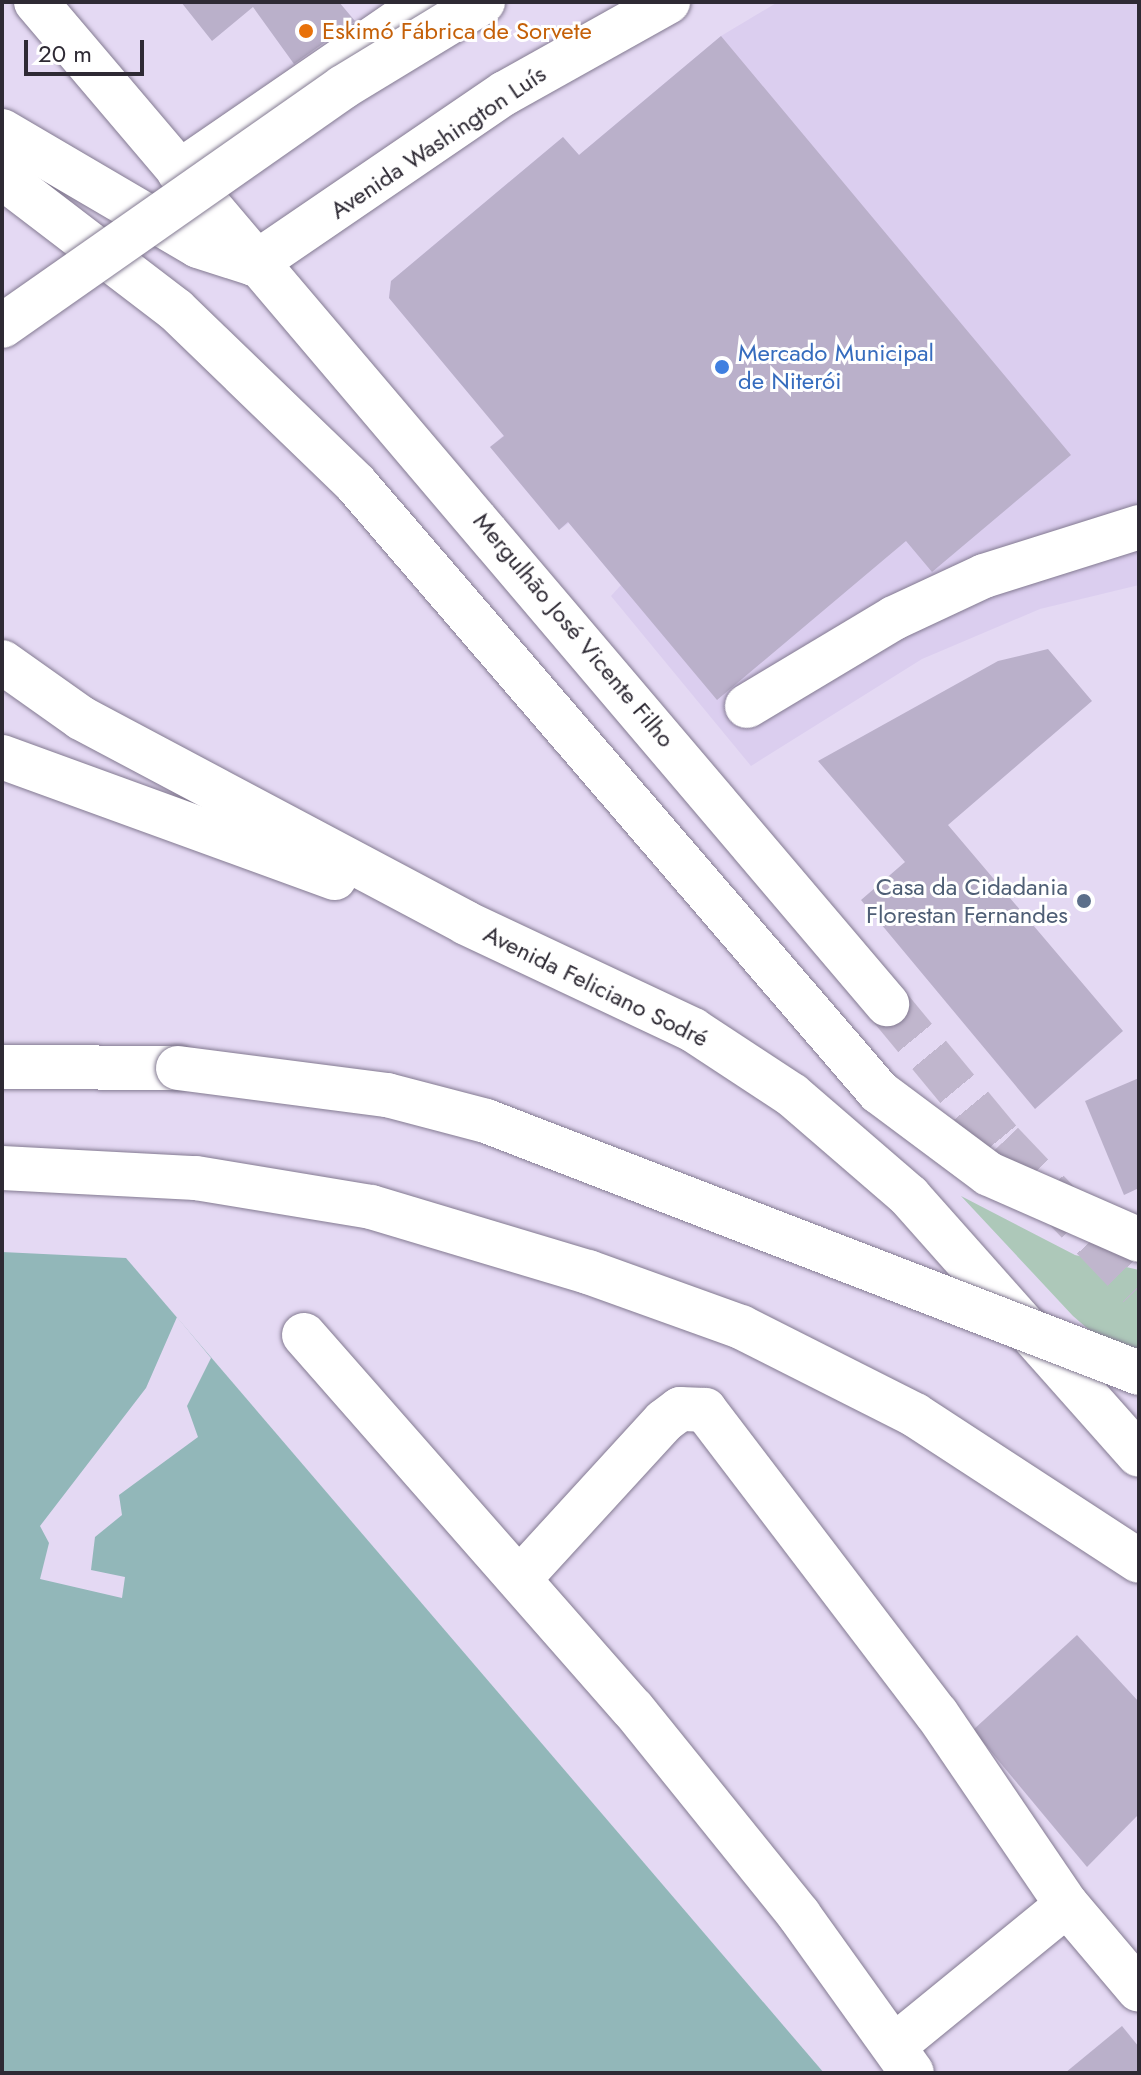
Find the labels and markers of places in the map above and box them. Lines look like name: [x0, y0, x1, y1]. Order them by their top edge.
place label: Eskimó Fábrica de Sorvete: [322, 17, 592, 45]
marker: Eskimó Fábrica de Sorvete: [297, 22, 315, 40]
place label: Mercado Municipal de Niterói: [738, 339, 934, 395]
marker: Mercado Municipal de Niterói: [713, 358, 731, 376]
place label: Casa da Cidadania Florestan Fernandes: [866, 873, 1068, 929]
marker: Casa da Cidadania Florestan Fernandes: [1075, 892, 1093, 910]

